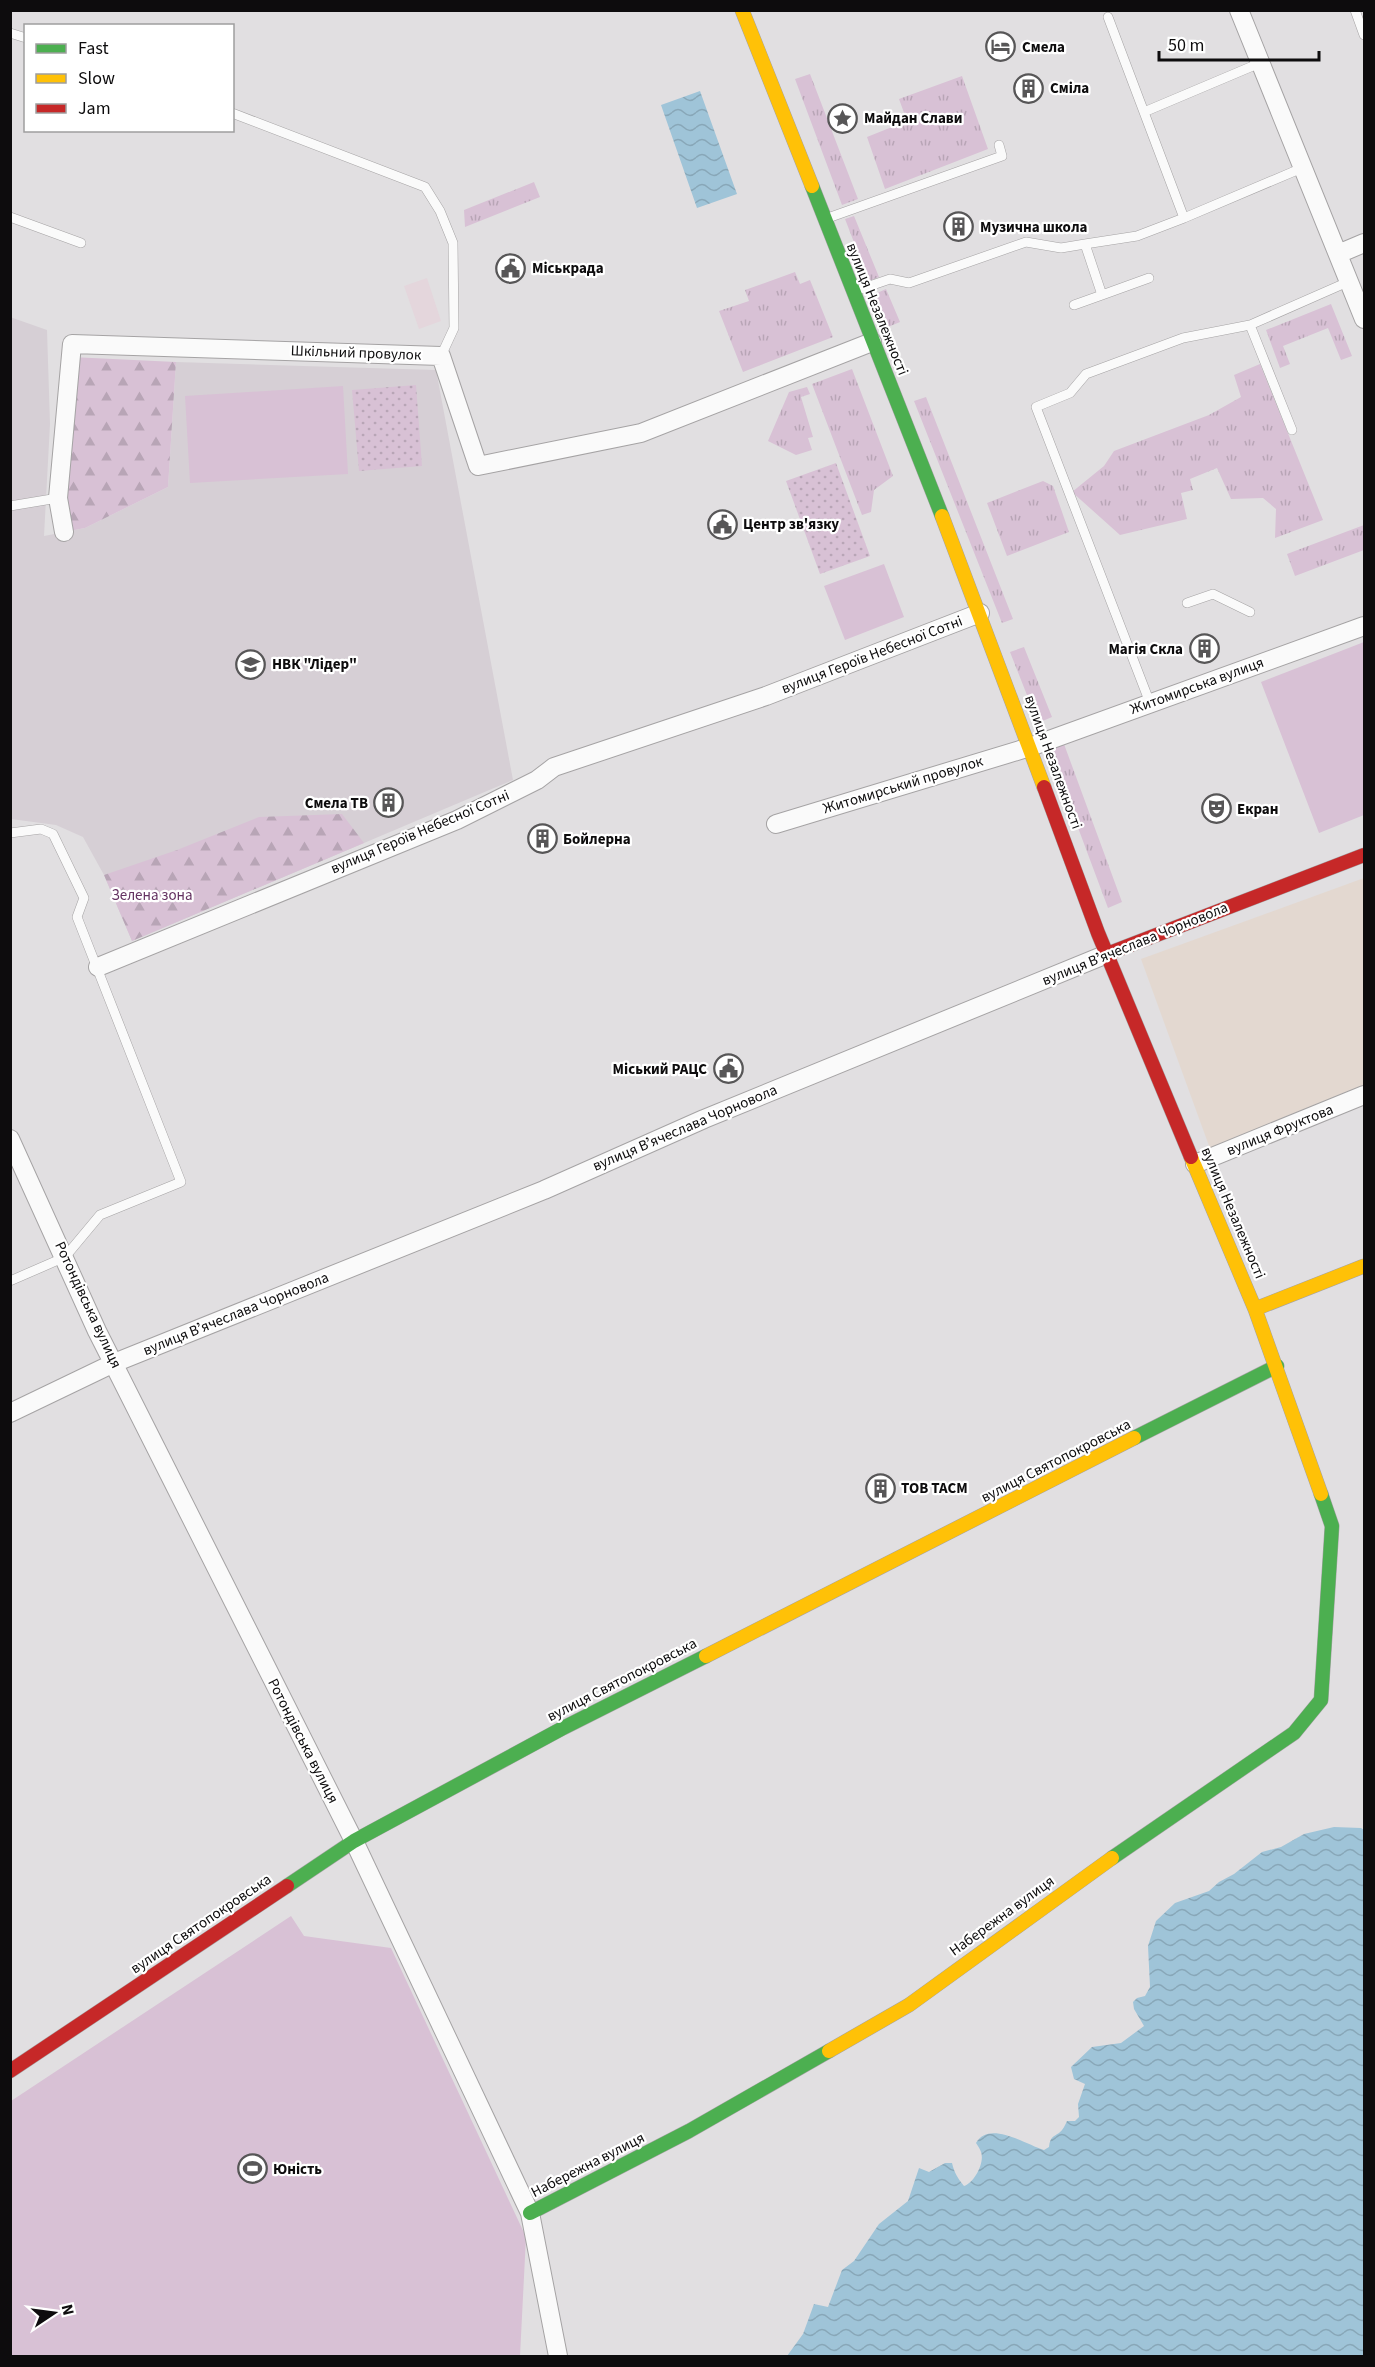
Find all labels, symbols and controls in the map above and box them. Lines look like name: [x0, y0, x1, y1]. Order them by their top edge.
legend: [24, 24, 234, 132]
scale bar: [1159, 24, 1320, 62]
hotel icon: Смела: [985, 31, 1017, 63]
text: 50 m: [1168, 33, 1204, 58]
text: Fast: [78, 36, 109, 61]
place label: Смела: [1022, 37, 1065, 58]
text: Slow: [78, 66, 115, 91]
building icon: Сміла: [1013, 72, 1045, 104]
place label: Сміла: [1050, 78, 1089, 99]
text: Jam: [78, 96, 111, 121]
place icon: Майдан Слави: [827, 102, 859, 134]
place label: Майдан Слави: [864, 108, 963, 129]
building icon: Музична школа: [943, 211, 975, 243]
place label: Музична школа: [980, 217, 1088, 238]
street label: вулиця Незалежності: [841, 240, 913, 378]
public building icon: Міськрада: [495, 252, 527, 284]
place label: Міськрада: [532, 258, 604, 279]
street label: Шкільний провулок: [290, 340, 422, 366]
public building icon: Центр зв'язку: [706, 508, 738, 540]
place label: Центр зв'язку: [743, 514, 839, 535]
street label: вулиця Героїв Небесної Сотні: [778, 611, 966, 699]
building icon: Магія Скла: [1188, 633, 1220, 665]
place label: Магія Скла: [1108, 639, 1183, 660]
school or university icon: НВК "Лідер": [235, 648, 267, 680]
street label: Житомирська вулиця: [1127, 652, 1267, 720]
place label: НВК "Лідер": [272, 654, 357, 675]
street label: вулиця Незалежності: [1019, 692, 1087, 832]
street label: Житомирський провулок: [820, 750, 986, 819]
street label: вулиця Героїв Небесної Сотні: [327, 785, 513, 879]
building icon: Смела ТВ: [373, 787, 405, 819]
place label: Смела ТВ: [305, 793, 368, 814]
theatre icon: Екран: [1200, 793, 1232, 825]
place label: Екран: [1237, 799, 1279, 820]
building icon: Бойлерна: [526, 823, 558, 855]
place label: Бойлерна: [563, 829, 631, 850]
park label: Зелена зона: [111, 885, 193, 906]
street label: вулиця Вʼячеслава Чорновола: [1039, 897, 1231, 991]
public building icon: Міський РАЦС: [712, 1053, 744, 1085]
place label: Міський РАЦС: [613, 1059, 707, 1080]
street label: вулиця Вʼячеслава Чорновола: [589, 1079, 781, 1177]
street label: вулиця Фруктова: [1223, 1099, 1337, 1161]
street label: вулиця Незалежності: [1196, 1144, 1270, 1282]
street label: Ротондівська вулиця: [49, 1238, 127, 1372]
street label: вулиця Вʼячеслава Чорновола: [140, 1267, 332, 1361]
street label: вулиця Святопокровська: [977, 1414, 1135, 1508]
building icon: ТОВ ТАСМ: [864, 1472, 896, 1504]
place label: ТОВ ТАСМ: [901, 1478, 968, 1499]
street label: вулиця Святопокровська: [543, 1633, 701, 1727]
street label: Ротондівська вулиця: [262, 1675, 344, 1807]
street label: вулиця Святопокровська: [126, 1869, 276, 1979]
street label: Набережна вулиця: [945, 1871, 1059, 1961]
street label: Набережна вулиця: [528, 2127, 648, 2203]
sports icon: Юність: [236, 2153, 268, 2185]
place label: Юність: [273, 2159, 322, 2180]
north arrow: [24, 2283, 84, 2343]
text: N: [56, 2302, 80, 2318]

